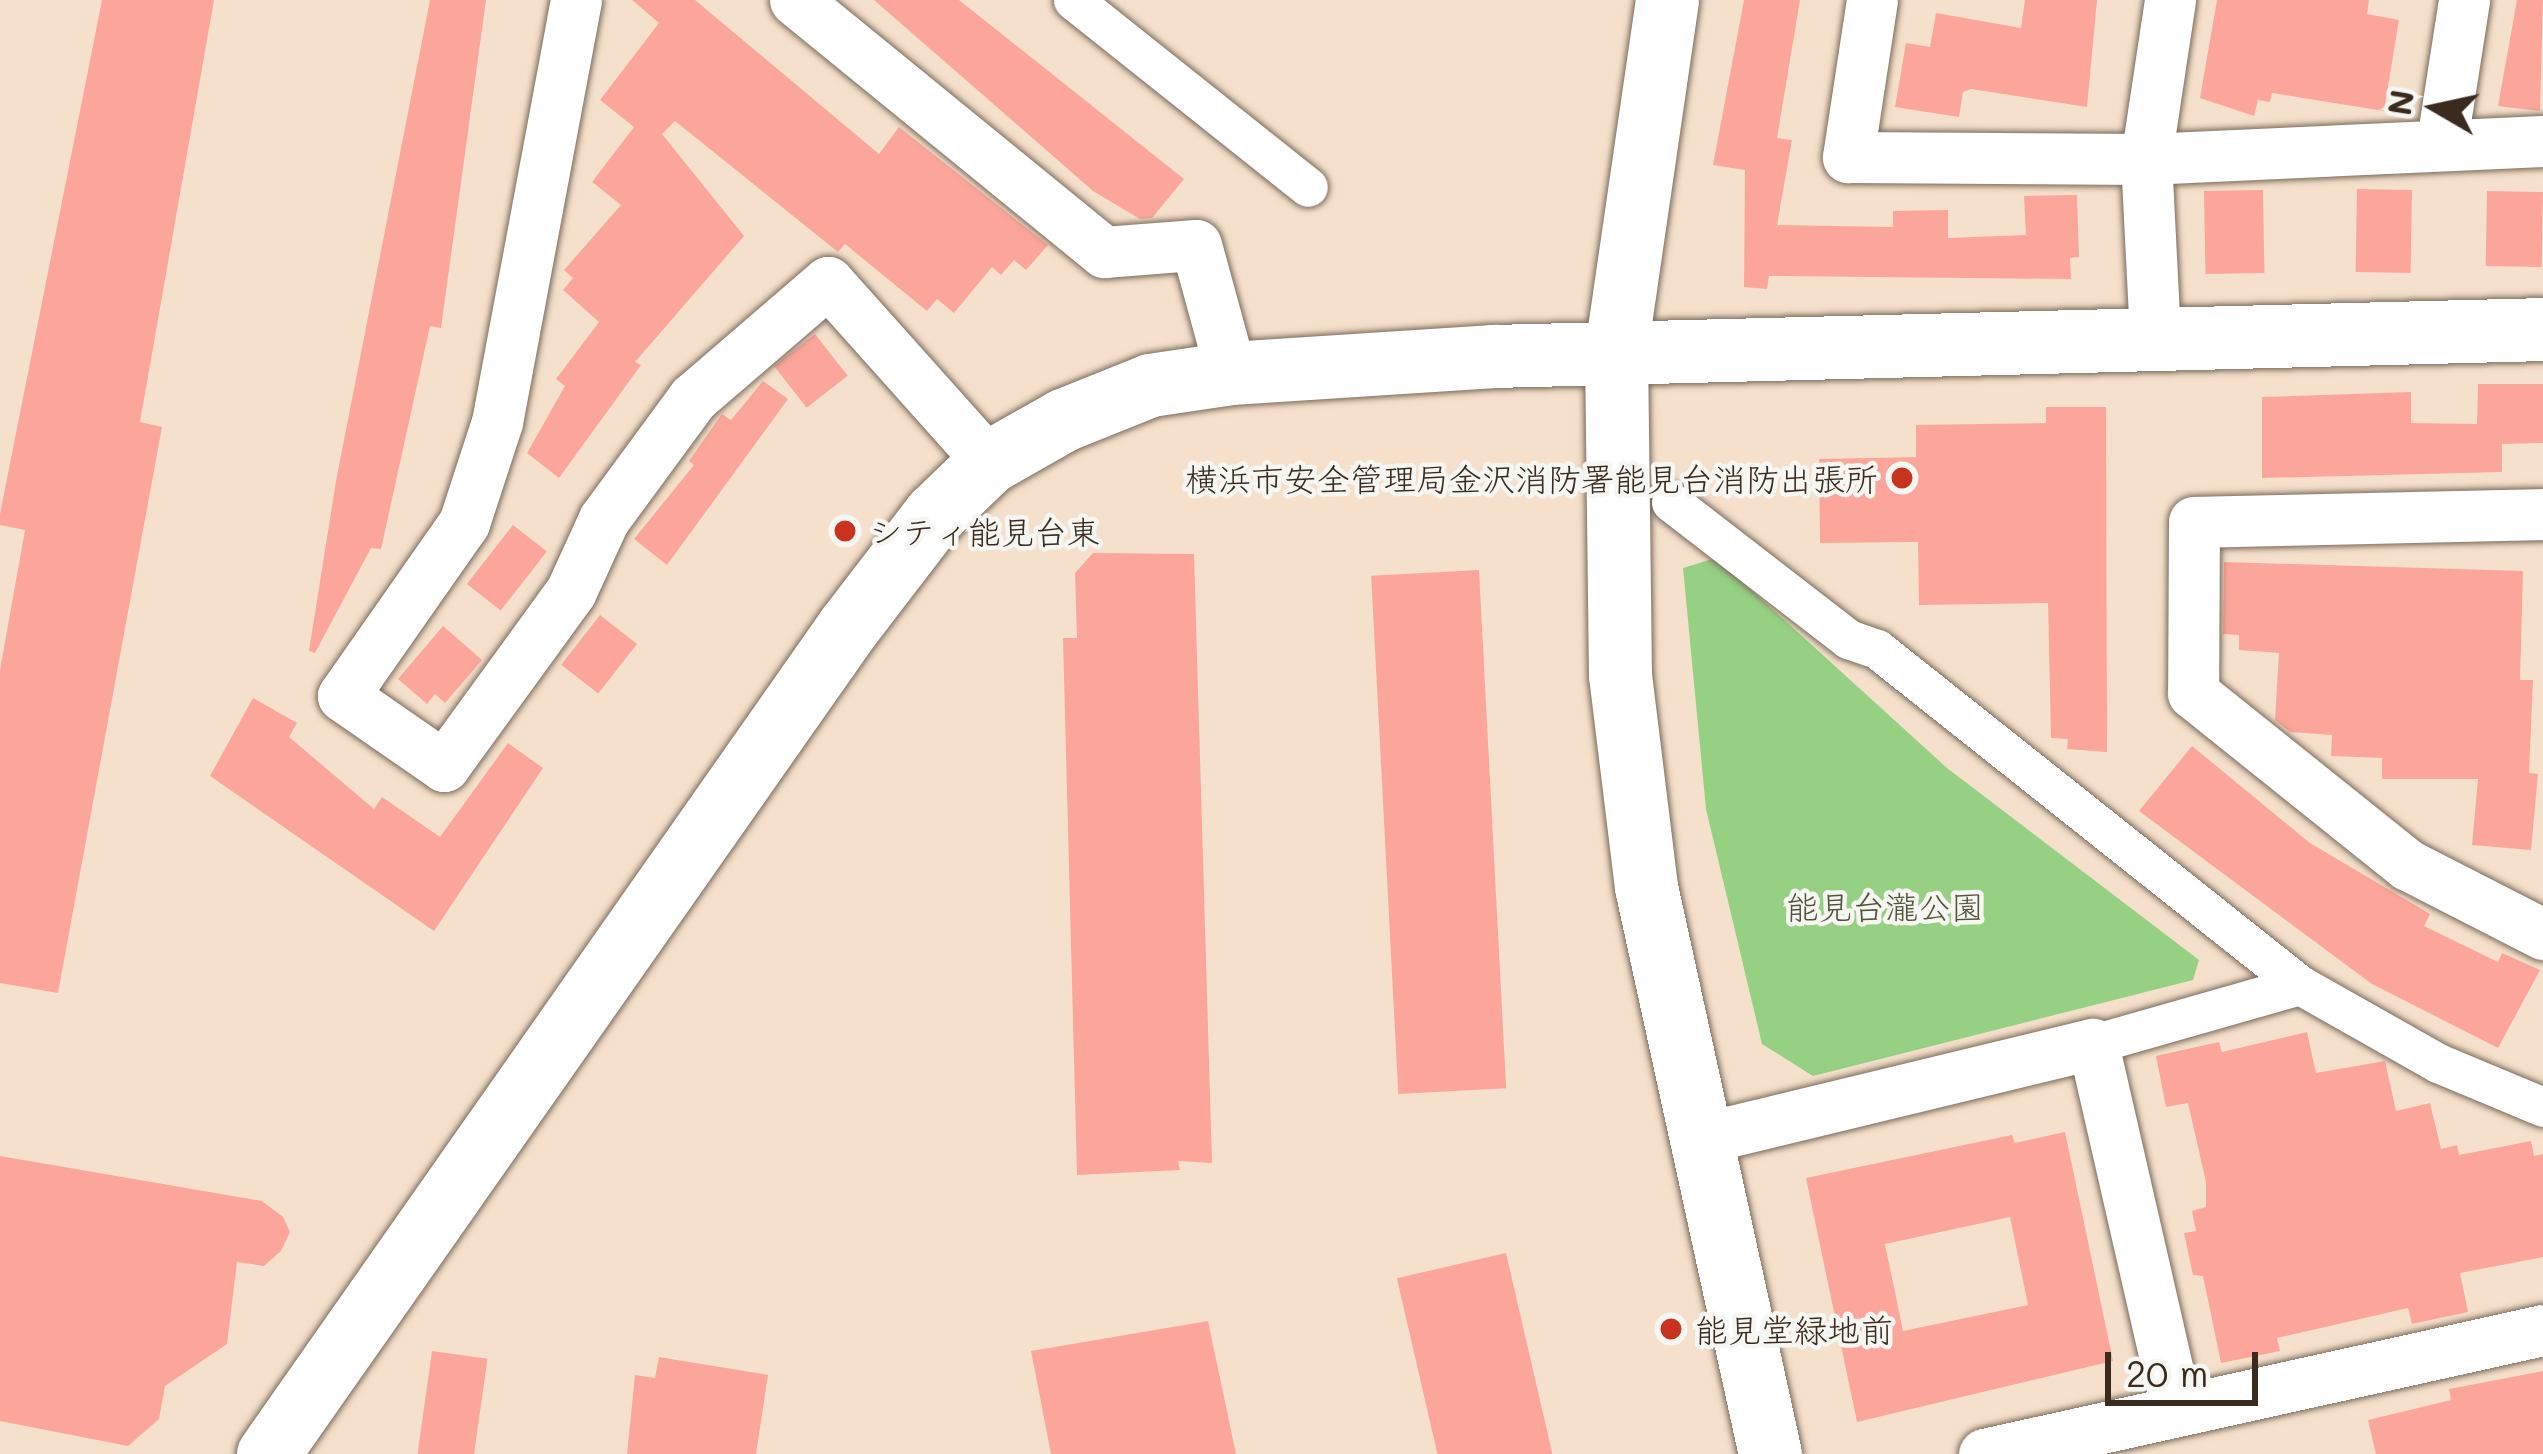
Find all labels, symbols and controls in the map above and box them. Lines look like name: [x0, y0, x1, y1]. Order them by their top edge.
north arrow: [2375, 48, 2495, 168]
text: N: [2376, 87, 2422, 118]
place label: 横浜市安全管理局金沢消防署能見台消防出張所: [1185, 458, 1878, 498]
marker: 横浜市安全管理局金沢消防署能見台消防出張所: [1889, 465, 1915, 491]
place label: シティ能見台東: [869, 511, 1100, 551]
marker: シティ能見台東: [832, 518, 858, 544]
park label: 能見台瀧公園: [1786, 886, 1984, 926]
place label: 能見堂緑地前: [1695, 1309, 1893, 1349]
marker: 能見堂緑地前: [1658, 1316, 1684, 1342]
scale bar: [2111, 1328, 2264, 1402]
text: 20 m: [2126, 1349, 2208, 1396]

